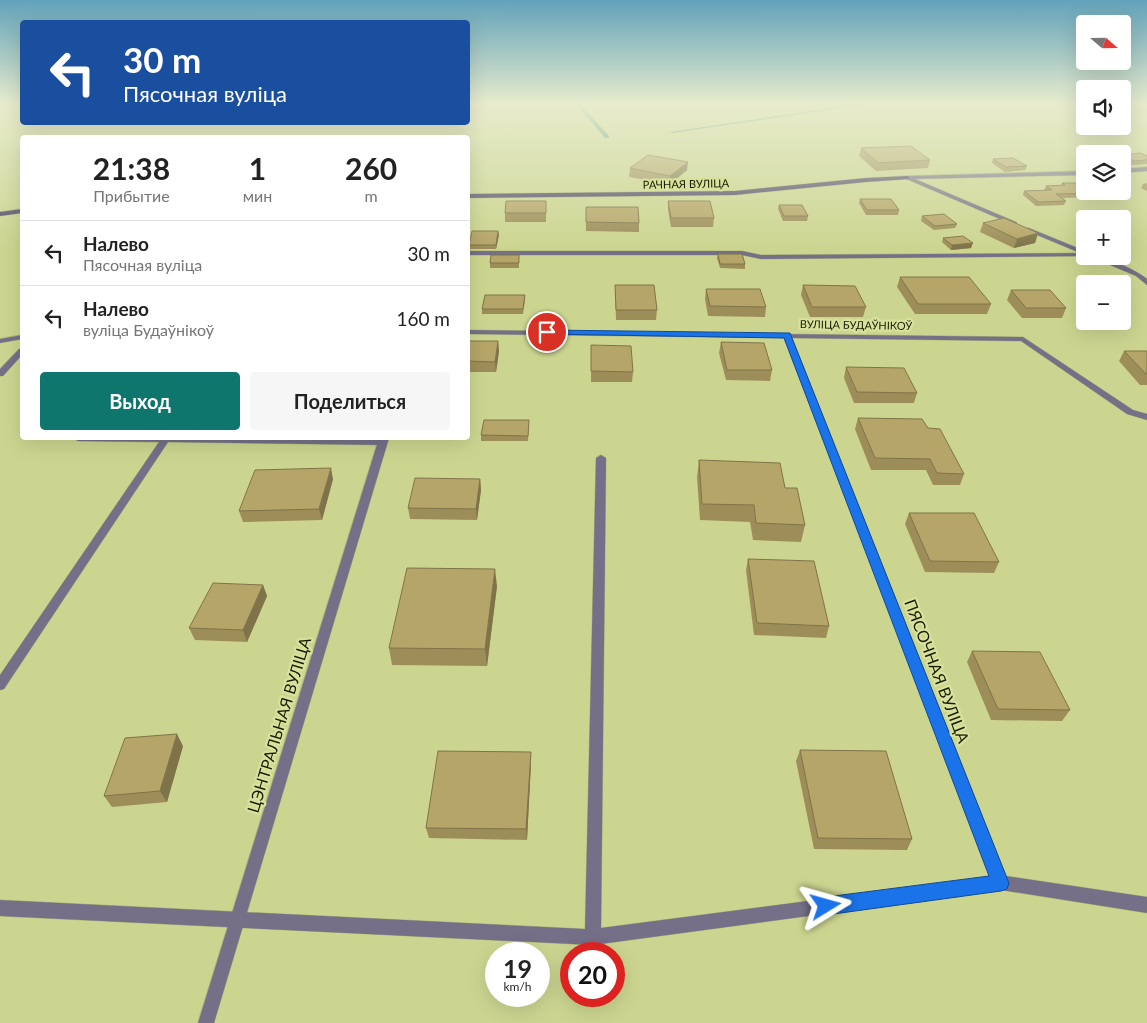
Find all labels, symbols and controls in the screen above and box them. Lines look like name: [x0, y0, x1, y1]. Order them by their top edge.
north arrow: [1076, 15, 1131, 70]
map controls: [1076, 15, 1131, 330]
text: 30 m: [123, 38, 201, 80]
icon: left: [40, 40, 105, 105]
text: Пясочная вуліца: [123, 80, 287, 107]
button: sound: [1076, 80, 1131, 135]
button: layers: [1076, 145, 1131, 200]
text: 21:38: [93, 150, 170, 186]
text: 1: [249, 150, 266, 186]
text: 260: [345, 150, 397, 186]
street label: РАЧНАЯ ВУЛІЦА: [643, 176, 730, 191]
text: Прибытие: [93, 186, 170, 205]
text: мин: [243, 186, 272, 205]
text: m: [365, 186, 378, 205]
button: +: [1076, 210, 1131, 265]
text: Налево: [83, 232, 149, 255]
icon: left: [40, 239, 68, 267]
text: 30 m: [407, 242, 450, 265]
text: Пясочная вуліца: [83, 255, 202, 274]
button: −: [1076, 275, 1131, 330]
text: Налево: [83, 297, 149, 320]
icon: left: [40, 304, 68, 332]
text: 160 m: [396, 307, 450, 330]
pin: [526, 311, 568, 353]
street label: ВУЛІЦА БУДАЎНІКОЎ: [800, 317, 913, 332]
icon: arrive: [533, 318, 561, 346]
text: вуліца Будаўнікоў: [83, 320, 214, 339]
button: Выход: [40, 372, 240, 430]
button: Поделиться: [250, 372, 450, 430]
street label: ПЯСОЧНАЯ ВУЛІЦА: [901, 596, 974, 746]
street label: ЦЭНТРАЛЬНАЯ ВУЛІЦА: [243, 635, 314, 815]
position arrow: [799, 879, 851, 931]
speed limit sign: 20: [560, 942, 625, 1007]
text: 19: [503, 953, 532, 983]
text: km/h: [503, 979, 532, 994]

